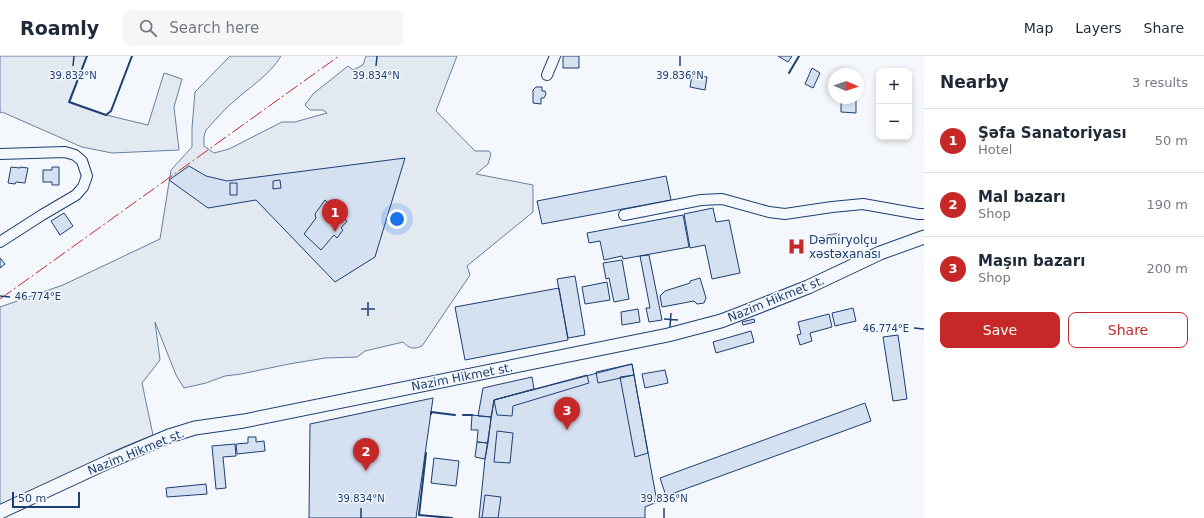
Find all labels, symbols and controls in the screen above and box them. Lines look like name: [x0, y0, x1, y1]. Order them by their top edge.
search box: [123, 10, 403, 46]
text: Roamly: [20, 17, 99, 39]
icon: search: [137, 17, 159, 39]
text: Search here: [169, 19, 259, 37]
text: Map: [1024, 20, 1053, 36]
text: Layers: [1075, 20, 1122, 36]
text: Share: [1144, 20, 1184, 36]
north arrow: [828, 68, 864, 104]
map controls: [876, 68, 912, 140]
button: +: [876, 68, 912, 104]
text: 39.832°N: [49, 70, 97, 81]
text: 39.834°N: [352, 70, 400, 81]
text: 39.836°N: [656, 70, 704, 81]
text: Nearby: [940, 72, 1009, 92]
text: 3 results: [1132, 75, 1188, 90]
button: −: [876, 104, 912, 140]
text: Şəfa Sanatoriyası: [978, 124, 1127, 142]
text: 1: [948, 133, 958, 148]
text: 50 m: [1155, 133, 1188, 148]
text: Hotel: [978, 142, 1012, 157]
text: Mal bazarı: [978, 188, 1066, 206]
text: 2: [948, 197, 958, 212]
text: 190 m: [1146, 197, 1188, 212]
pin: 1: [322, 199, 348, 232]
text: Shop: [978, 206, 1011, 221]
your location: [387, 209, 407, 229]
place label: Dəmiryolçu xəstəxanası: [809, 233, 881, 261]
hospital icon: Dəmiryolçu xəstəxanası: [786, 237, 806, 257]
text: Maşın bazarı: [978, 252, 1085, 270]
text: 3: [948, 261, 958, 276]
text: 200 m: [1146, 261, 1188, 276]
text: Shop: [978, 270, 1011, 285]
street label: Nazim Hikmet st.: [726, 273, 826, 325]
text: 46.774°E: [15, 291, 61, 302]
button: Save: [940, 312, 1060, 348]
button: Share: [1068, 312, 1188, 348]
text: 46.774°E: [863, 323, 909, 334]
street label: Nazim Hikmet st.: [410, 360, 514, 394]
pin: 3: [554, 397, 580, 430]
street label: Nazim Hikmet st.: [86, 426, 186, 478]
pin: 2: [353, 438, 379, 471]
scale bar: [12, 490, 80, 509]
text: 50 m: [18, 492, 46, 505]
text: 39.834°N: [337, 493, 385, 504]
text: 39.836°N: [640, 493, 688, 504]

